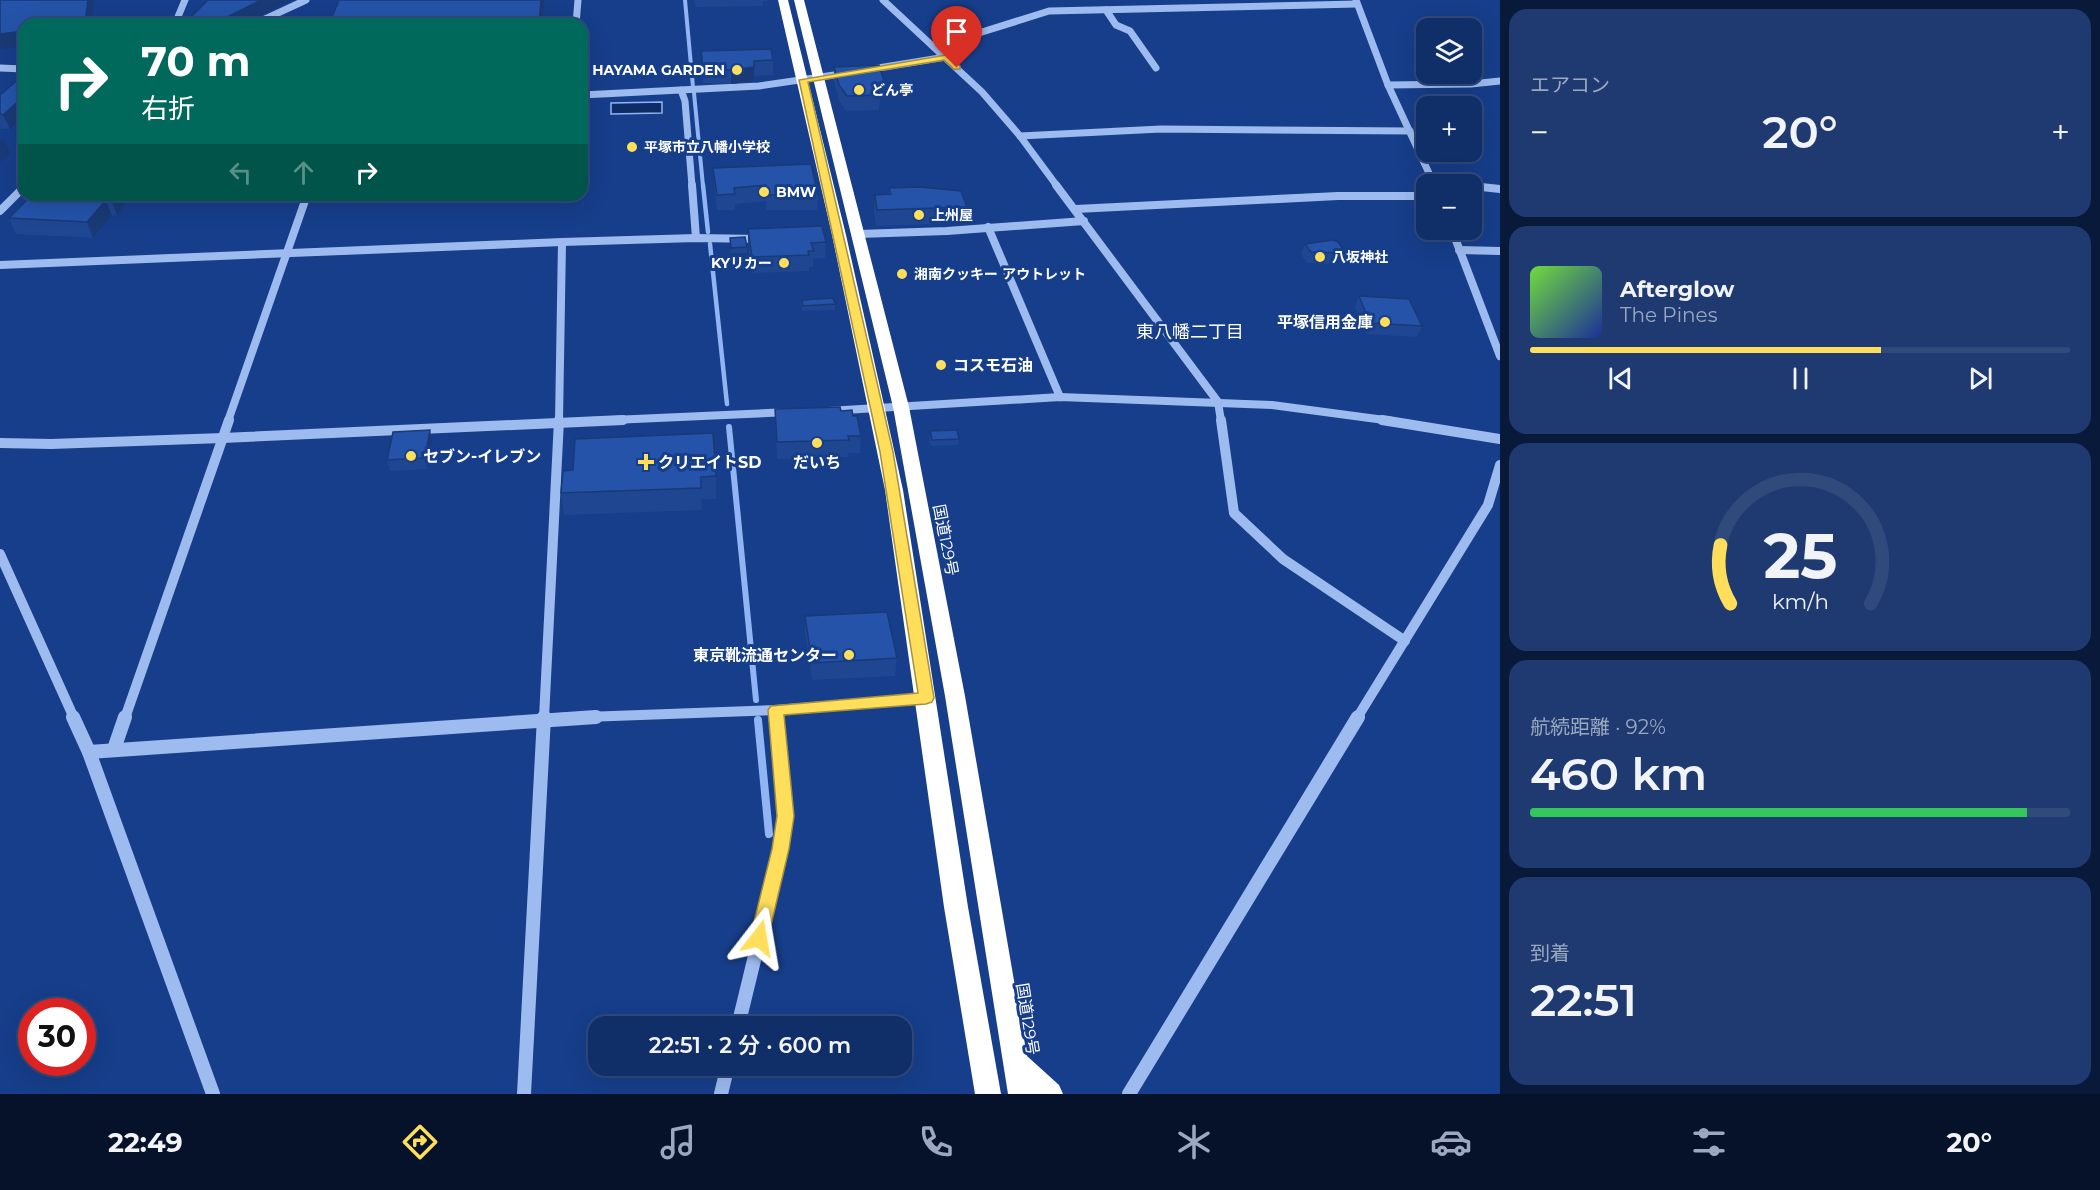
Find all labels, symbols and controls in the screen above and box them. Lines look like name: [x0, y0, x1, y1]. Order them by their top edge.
pin: [931, 6, 982, 68]
icon: arrive: [940, 15, 973, 48]
map controls: [1416, 18, 1482, 240]
button: layers: [1416, 18, 1482, 84]
text: 70 m: [141, 35, 251, 87]
icon: right: [42, 42, 120, 120]
place label: HAYAMA GARDEN: [592, 61, 725, 79]
marker: HAYAMA GARDEN: [730, 63, 744, 77]
text: エアコン: [1530, 73, 1610, 97]
place label: どん亭: [871, 81, 913, 99]
marker: どん亭: [852, 83, 866, 97]
text: 右折: [141, 92, 195, 125]
button: +: [1416, 96, 1482, 162]
text: 20°: [1762, 104, 1838, 159]
text: −: [1530, 112, 1549, 152]
text: +: [2051, 112, 2070, 152]
place label: 平塚市立八幡小学校: [644, 138, 770, 156]
marker: 平塚市立八幡小学校: [625, 140, 639, 154]
icon: left: [224, 156, 257, 189]
icon: ahead: [287, 156, 320, 189]
icon: right: [350, 156, 383, 189]
button: −: [1416, 174, 1482, 240]
place label: BMW: [776, 183, 816, 201]
marker: BMW: [757, 185, 771, 199]
place label: 上州屋: [931, 206, 973, 224]
marker: 上州屋: [912, 208, 926, 222]
place label: 八坂神社: [1332, 248, 1388, 266]
marker: 八坂神社: [1313, 250, 1327, 264]
place label: KYリカー: [711, 254, 772, 272]
marker: KYリカー: [777, 256, 791, 270]
place label: 湘南クッキー アウトレット: [914, 265, 1086, 283]
marker: 湘南クッキー アウトレット: [895, 267, 909, 281]
text: Afterglow: [1620, 276, 1734, 303]
text: The Pines: [1620, 303, 1717, 327]
place label: 平塚信用金庫: [1277, 313, 1373, 332]
marker: 平塚信用金庫: [1378, 315, 1392, 329]
district label: 東八幡二丁目: [1136, 321, 1244, 343]
place label: コスモ石油: [953, 356, 1033, 375]
marker: コスモ石油: [934, 358, 948, 372]
icon: previous: [1604, 362, 1637, 395]
icon: pause: [1784, 362, 1817, 395]
icon: next: [1964, 362, 1997, 395]
marker: だいち: [810, 436, 824, 450]
place label: セブン-イレブン: [423, 447, 541, 466]
marker: セブン-イレブン: [404, 449, 418, 463]
place label: クリエイトSD: [658, 453, 761, 472]
place label: だいち: [793, 453, 841, 472]
marker: クリエイトSD: [639, 455, 653, 469]
street label: 国道129号: [929, 503, 962, 578]
text: 25: [1763, 518, 1837, 594]
text: km/h: [1771, 588, 1829, 614]
place label: 東京靴流通センター: [693, 646, 837, 665]
marker: 東京靴流通センター: [842, 648, 856, 662]
text: 航続距離 · 92%: [1530, 715, 1666, 739]
text: 460 km: [1530, 746, 1707, 801]
position arrow: [727, 906, 791, 970]
text: 到着: [1530, 941, 1570, 965]
text: 22:51: [1530, 972, 1637, 1027]
street label: 国道129号: [1012, 982, 1043, 1056]
speed limit sign: 30: [18, 998, 96, 1076]
text: 22:51 · 2 分 · 600 m: [649, 1032, 851, 1059]
icon: directions: [399, 1121, 441, 1163]
icon: music: [657, 1121, 699, 1163]
icon: phone: [915, 1121, 957, 1163]
icon: climate: [1173, 1121, 1215, 1163]
icon: car: [1430, 1121, 1472, 1163]
icon: filters: [1688, 1121, 1730, 1163]
text: 22:49: [108, 1126, 183, 1159]
text: 20°: [1946, 1126, 1992, 1159]

